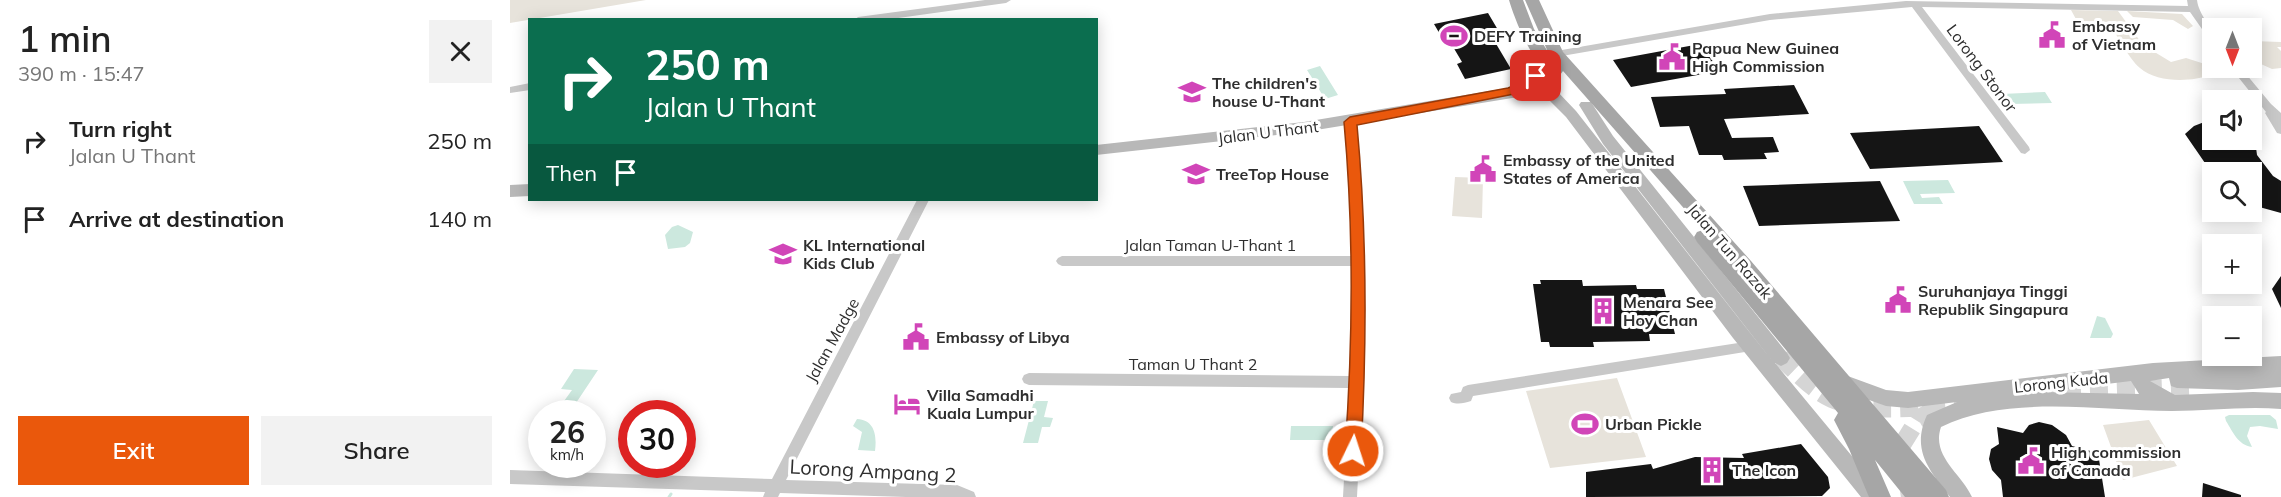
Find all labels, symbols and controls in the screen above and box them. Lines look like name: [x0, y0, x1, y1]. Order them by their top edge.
text: 1 min: [18, 16, 112, 61]
place label: Embassy of Vietnam: [2072, 16, 2156, 54]
north arrow: [2202, 18, 2262, 78]
map controls: [2202, 18, 2262, 366]
button: close: [429, 20, 492, 83]
street label: Lorong Stonor: [1942, 20, 2022, 116]
public building icon: Embassy of Vietnam: [2037, 20, 2067, 50]
sports icon: DEFY Training: [1439, 21, 1469, 51]
place label: DEFY Training: [1474, 26, 1582, 46]
text: 250 m: [645, 38, 770, 91]
place label: Papua New Guinea High Commission: [1692, 38, 1839, 76]
icon: right: [546, 42, 624, 120]
public building icon: Papua New Guinea High Commission: [1657, 42, 1687, 72]
pin: [1510, 50, 1561, 101]
icon: arrive: [1519, 59, 1552, 92]
text: 390 m · 15:47: [18, 61, 144, 86]
place label: The children's house U-Thant: [1212, 73, 1325, 111]
school or university icon: The children's house U-Thant: [1177, 77, 1207, 107]
text: Jalan U Thant: [645, 90, 816, 124]
button: sound: [2202, 90, 2262, 150]
text: Turn right: [69, 115, 172, 143]
street label: Jalan U Thant: [1217, 116, 1320, 148]
icon: right: [18, 125, 51, 158]
text: 250 m: [427, 127, 492, 155]
text: Jalan U Thant: [69, 143, 196, 168]
place label: Embassy of the United States of America: [1503, 150, 1675, 188]
public building icon: Embassy of the United States of America: [1468, 154, 1498, 184]
icon: arrive: [609, 156, 642, 189]
text: Then: [546, 159, 597, 187]
school or university icon: TreeTop House: [1181, 159, 1211, 189]
button: search: [2202, 162, 2262, 222]
place label: TreeTop House: [1216, 164, 1329, 184]
street label: Jalan Tun Razak: [1683, 199, 1777, 303]
icon: arrive: [18, 203, 51, 236]
text: Arrive at destination: [69, 205, 284, 233]
text: 140 m: [427, 205, 492, 233]
button: +: [2202, 234, 2262, 294]
place label: KL International Kids Club: [803, 235, 925, 273]
street label: Jalan Taman U-Thant 1: [1124, 235, 1296, 255]
school or university icon: KL International Kids Club: [768, 239, 798, 269]
place label: Suruhanjaya Tinggi Republik Singapura: [1918, 281, 2068, 319]
public building icon: Suruhanjaya Tinggi Republik Singapura: [1883, 285, 1913, 315]
place label: Menara See Hoy Chan: [1623, 292, 1714, 330]
street label: Jalan Madge: [801, 294, 863, 386]
building icon: Menara See Hoy Chan: [1588, 296, 1618, 326]
button: −: [2202, 306, 2262, 366]
public building icon: Embassy of Libya: [901, 322, 931, 352]
place label: Embassy of Libya: [936, 327, 1070, 347]
street label: Taman U Thant 2: [1129, 354, 1257, 374]
street label: Lorong Kuda: [2013, 367, 2109, 397]
place label: Villa Samadhi Kuala Lumpur: [926, 385, 1035, 423]
hotel icon: Villa Samadhi Kuala Lumpur: [892, 389, 922, 419]
speed limit sign: 30: [618, 400, 696, 478]
sports icon: Urban Pickle: [1570, 409, 1600, 439]
text: 26: [549, 413, 585, 451]
place label: Urban Pickle: [1605, 414, 1702, 434]
button: Exit: [18, 416, 249, 485]
button: Share: [261, 416, 492, 485]
position arrow: [1321, 419, 1385, 483]
place label: High commission of Canada: [2051, 442, 2181, 480]
text: km/h: [550, 445, 584, 464]
public building icon: High commission of Canada: [2016, 446, 2046, 476]
street label: Lorong Ampang 2: [789, 454, 957, 487]
building icon: The Icon: [1697, 455, 1727, 485]
place label: The Icon: [1732, 460, 1796, 480]

